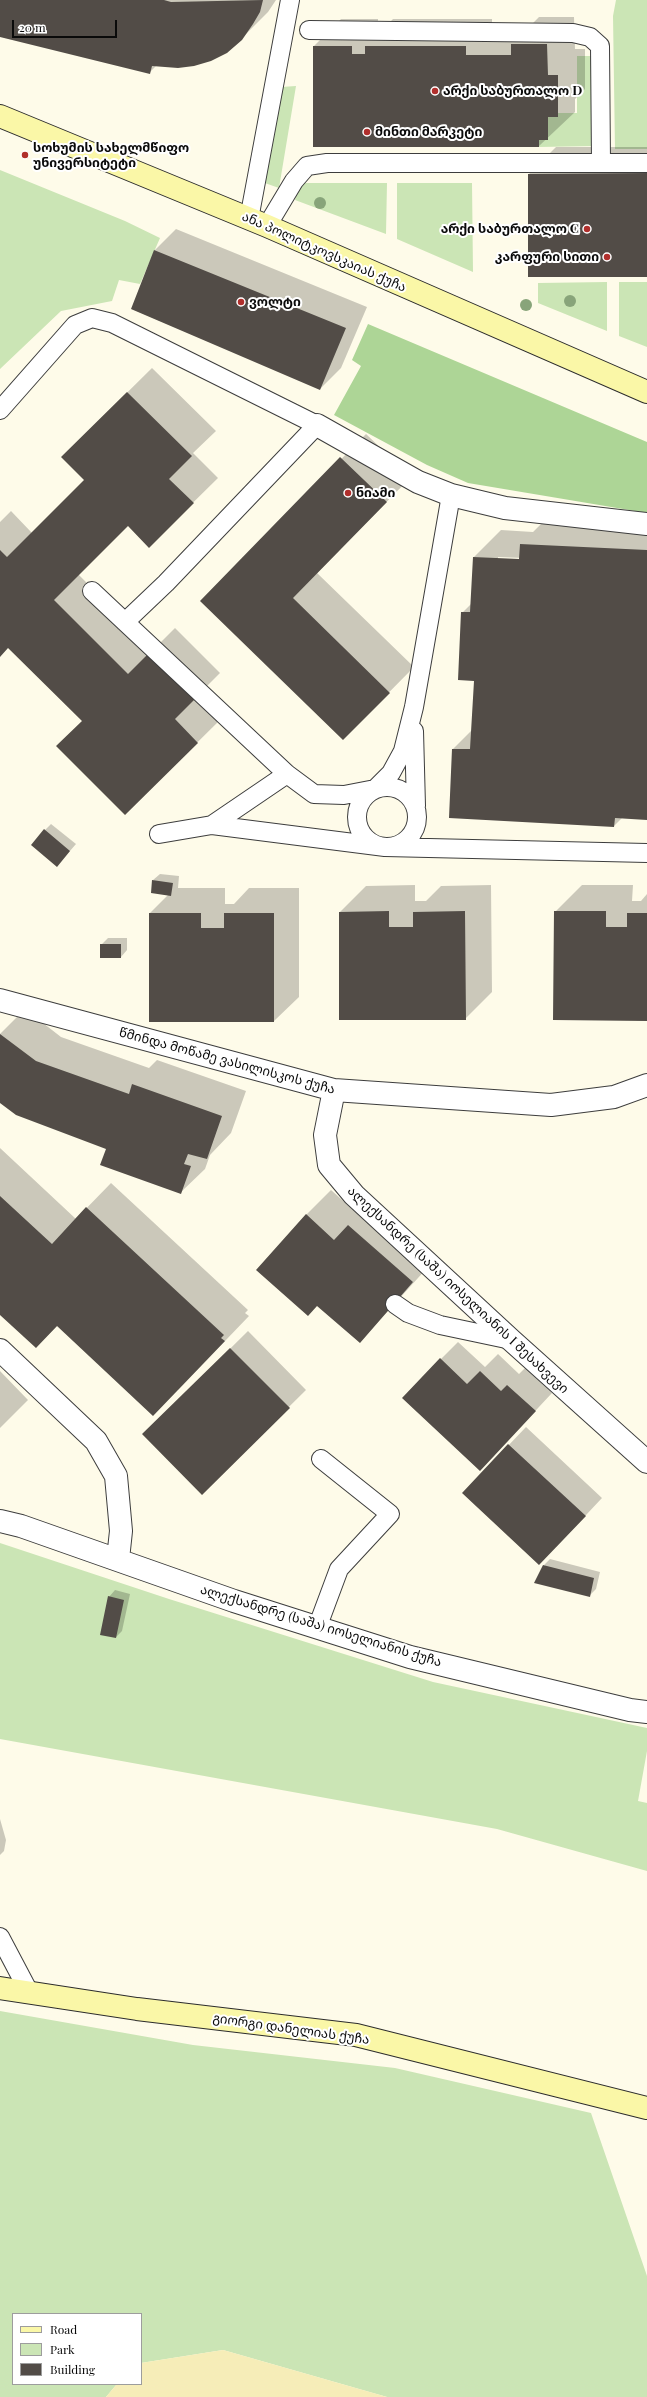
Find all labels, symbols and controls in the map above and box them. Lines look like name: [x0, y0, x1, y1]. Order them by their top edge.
scale bar: [14, 12, 119, 38]
text: 20 m: [19, 19, 46, 35]
place label: არქი საბურთალო D: [443, 83, 582, 99]
marker: არქი საბურთალო D: [430, 86, 440, 96]
place label: მინთი მარკეტი: [375, 124, 482, 140]
marker: მინთი მარკეტი: [362, 127, 372, 137]
place label: სოხუმის სახელმწიფო უნივერსიტეტი: [33, 140, 189, 171]
marker: სოხუმის სახელმწიფო უნივერსიტეტი: [20, 150, 30, 160]
street label: ანა პოლიტკოვსკაიას ქუჩა: [239, 209, 409, 295]
place label: არქი საბურთალო C: [441, 221, 579, 237]
marker: არქი საბურთალო C: [582, 224, 592, 234]
place label: კარფური სითი: [495, 249, 599, 265]
marker: კარფური სითი: [602, 252, 612, 262]
place label: ვოლტი: [249, 294, 301, 310]
marker: ვოლტი: [236, 297, 246, 307]
place label: ნიამი: [356, 485, 395, 501]
marker: ნიამი: [343, 488, 353, 498]
street label: წმინდა მოწამე ვასილისკოს ქუჩა: [117, 1025, 337, 1097]
street label: ალექსანდრე (საშა) იოსელიანის I შესახვევი: [344, 1183, 572, 1397]
street label: ალექსანდრე (საშა) იოსელიანის ქუჩა: [198, 1582, 444, 1670]
street label: გიორგი დანელიას ქუჩა: [212, 2010, 370, 2048]
legend: [12, 2313, 142, 2385]
text: Road: [50, 2321, 77, 2337]
text: Park: [50, 2341, 75, 2357]
text: Building: [50, 2361, 95, 2377]

